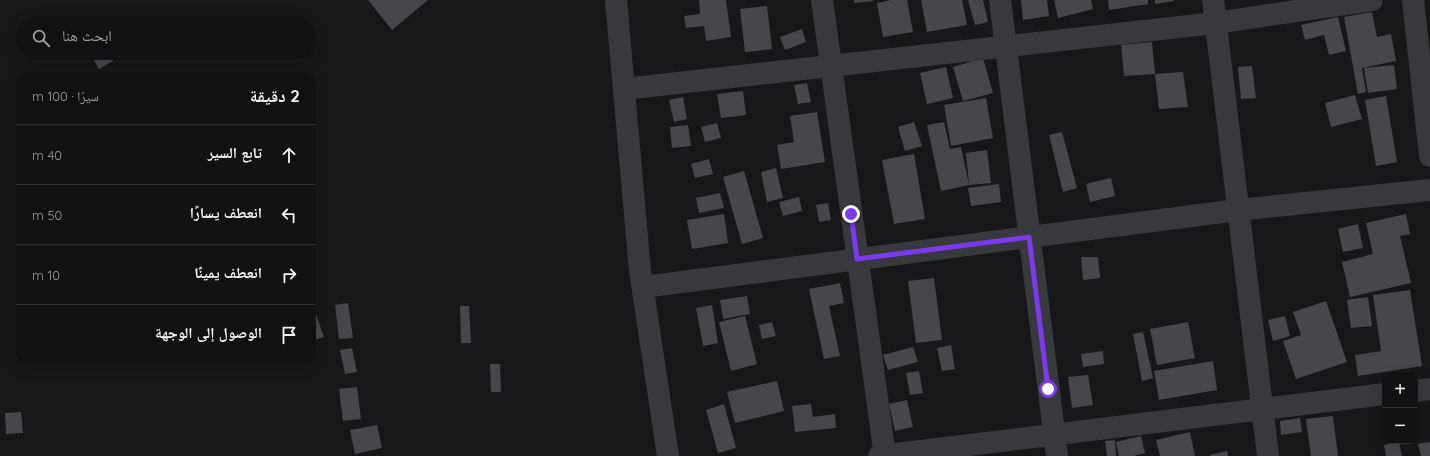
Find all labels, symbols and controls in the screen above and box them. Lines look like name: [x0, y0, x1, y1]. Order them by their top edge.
search box: [16, 16, 316, 60]
text: ابحث هنا: [62, 26, 112, 45]
icon: search: [30, 27, 52, 49]
text: 2 دقيقة: [250, 85, 300, 106]
text: سيرًا · 100 m: [32, 88, 99, 104]
text: تابع السير: [208, 143, 262, 162]
icon: ahead: [278, 144, 300, 166]
text: 40 m: [32, 147, 62, 163]
text: انعطف يسارًا: [190, 203, 262, 222]
icon: left: [278, 204, 300, 226]
route end: [842, 205, 860, 223]
text: 50 m: [32, 207, 62, 223]
text: انعطف يمينًا: [194, 263, 262, 282]
icon: right: [278, 264, 300, 286]
text: 10 m: [32, 267, 60, 283]
text: الوصول إلى الوجهة: [155, 323, 262, 342]
icon: arrive: [278, 324, 300, 346]
map controls: [1382, 372, 1418, 444]
button: +: [1382, 372, 1418, 408]
route start: [1039, 380, 1057, 398]
button: −: [1382, 408, 1418, 444]

